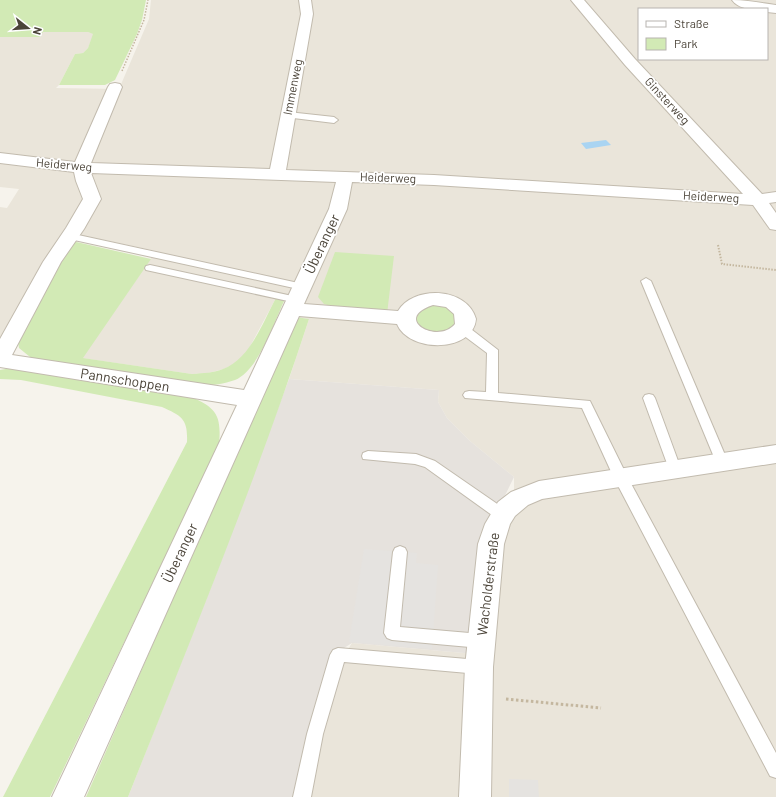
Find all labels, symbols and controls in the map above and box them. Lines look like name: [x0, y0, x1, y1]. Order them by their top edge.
north arrow: [8, 8, 48, 48]
legend: [638, 8, 768, 60]
text: Straße: [674, 16, 709, 30]
text: N: [31, 26, 45, 36]
text: Park: [674, 36, 698, 50]
street label: Immenweg: [280, 58, 304, 116]
street label: Ginsterweg: [642, 74, 693, 127]
street label: Heiderweg: [35, 155, 93, 173]
street label: Heiderweg: [360, 169, 416, 185]
street label: Heiderweg: [683, 188, 739, 204]
street label: Überanger: [300, 211, 343, 276]
street label: Pannschoppen: [79, 364, 171, 395]
street label: Überanger: [158, 520, 201, 585]
street label: Wacholderstraße: [473, 531, 502, 636]

